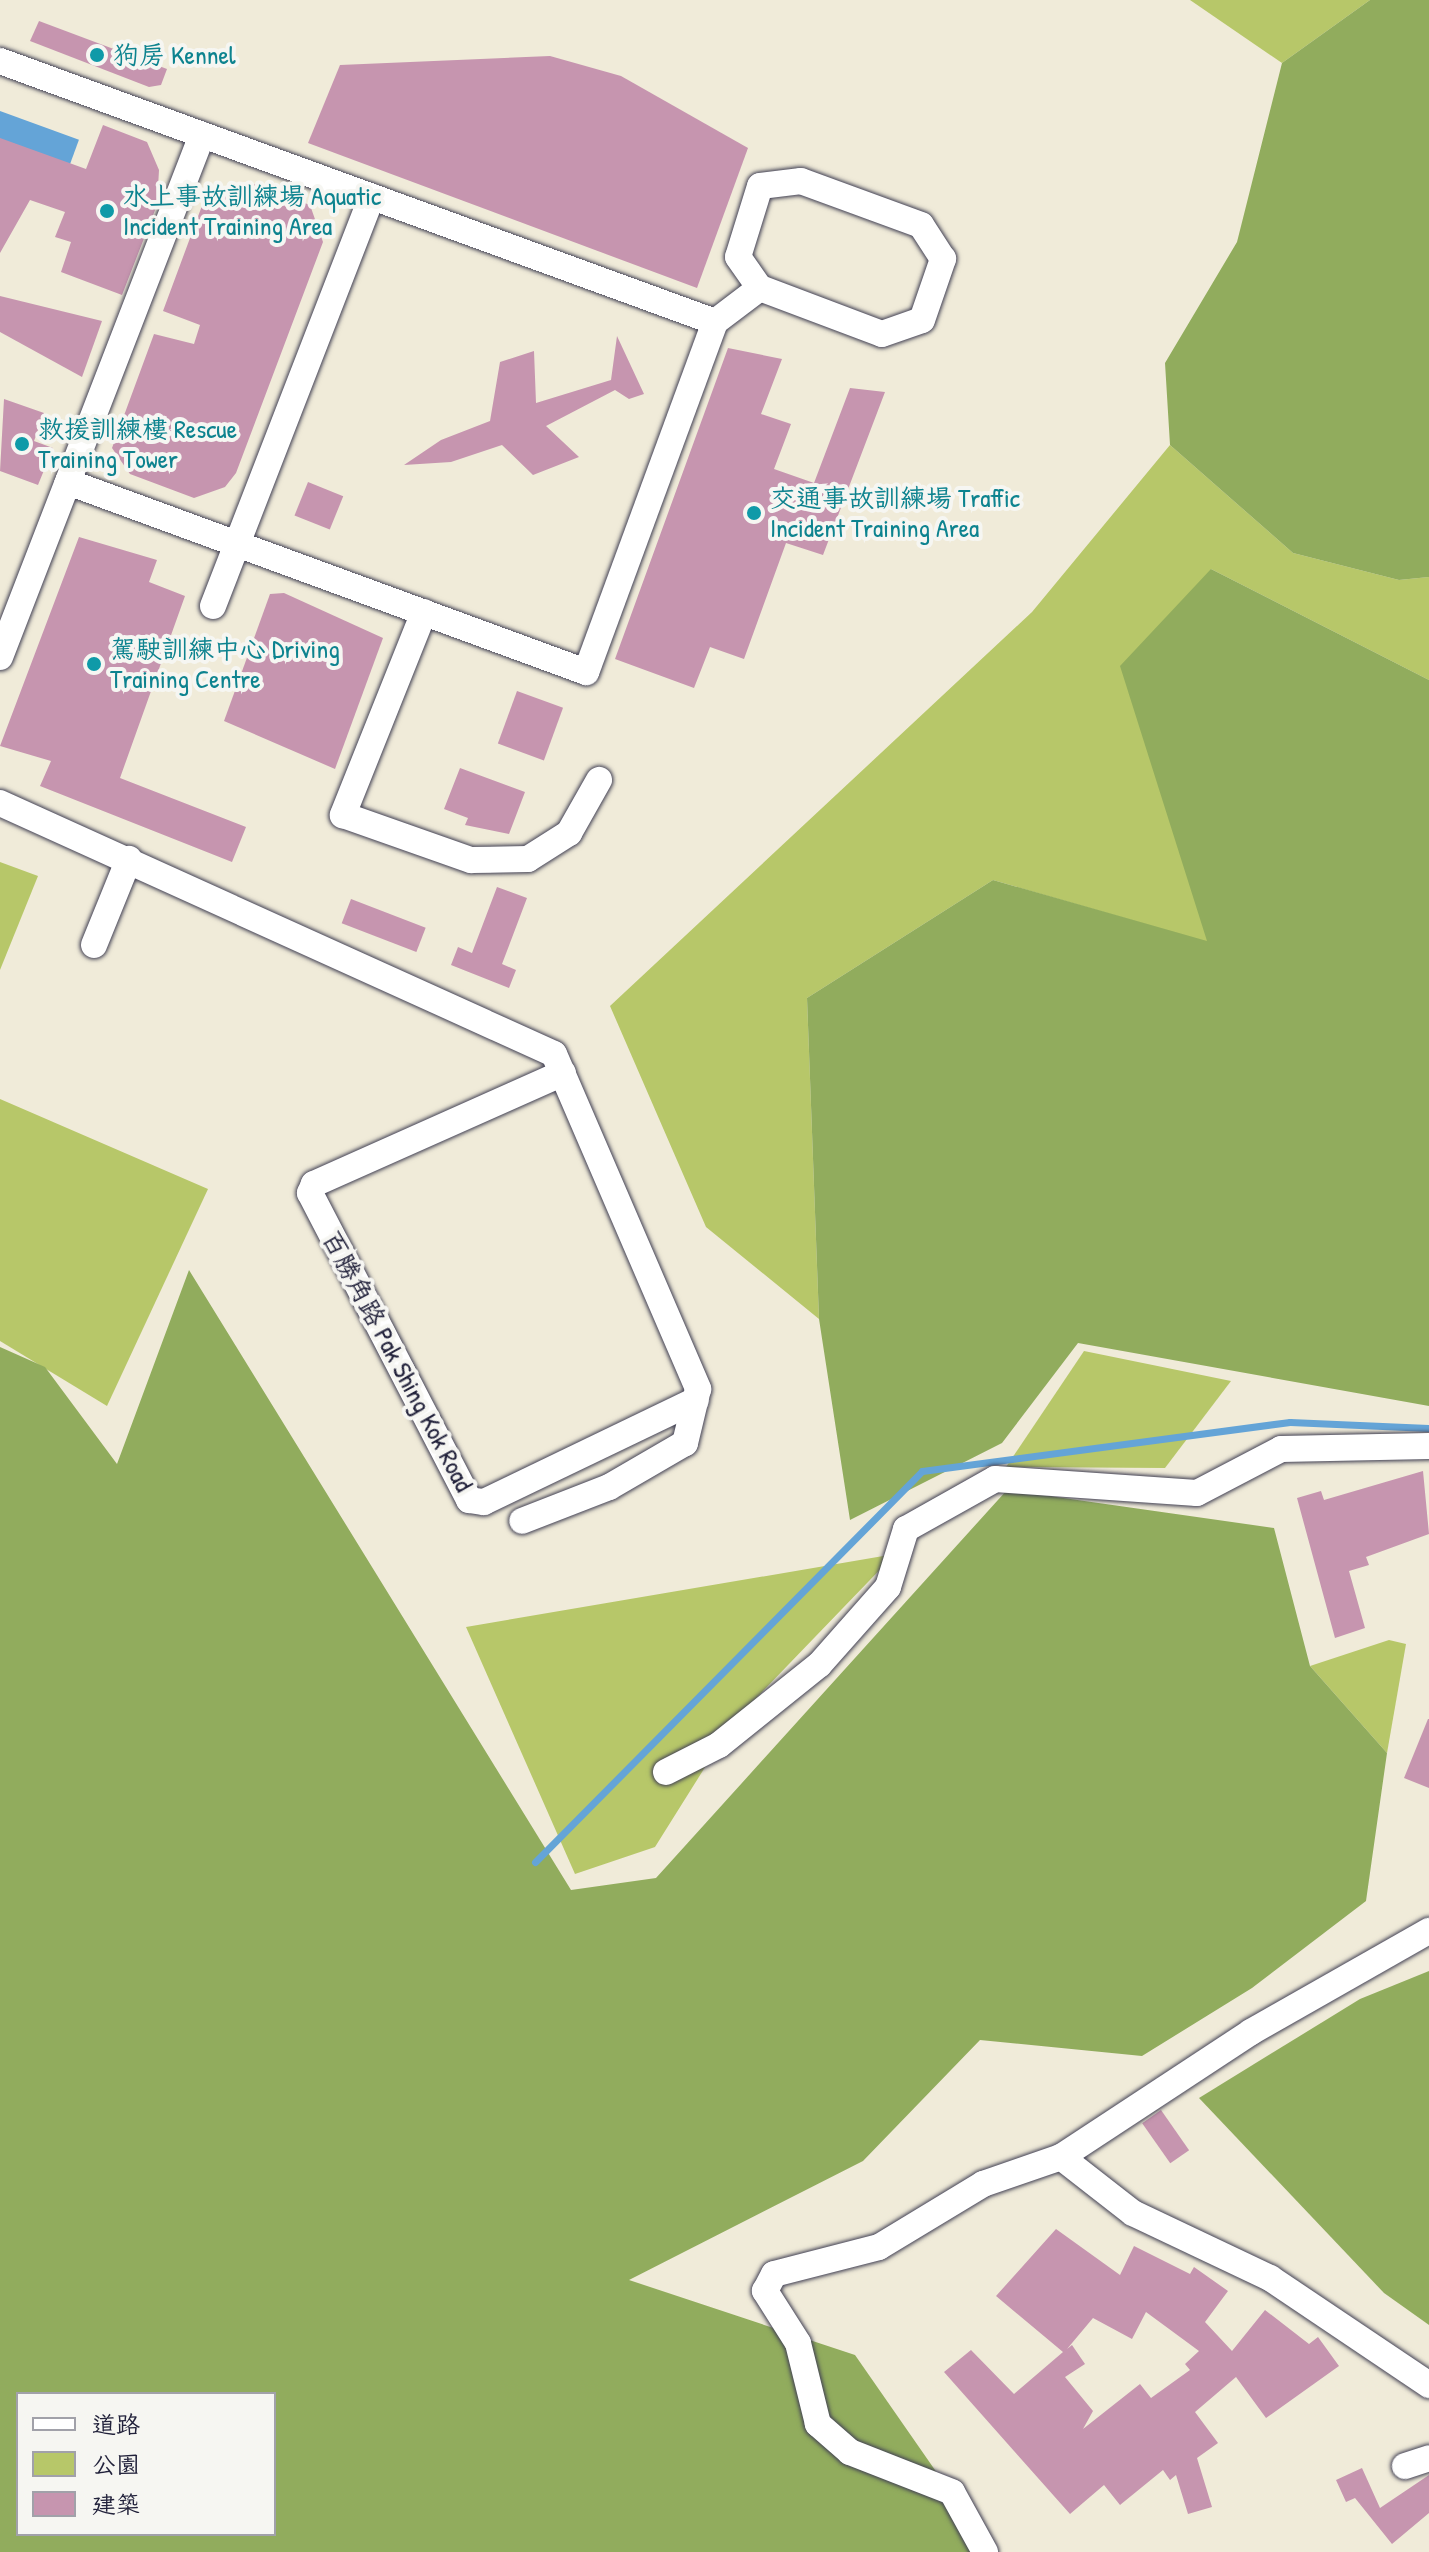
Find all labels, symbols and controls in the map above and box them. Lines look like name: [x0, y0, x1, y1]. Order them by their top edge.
place label: 狗房 Kennel: [113, 39, 236, 71]
marker: 狗房 Kennel: [88, 46, 106, 64]
place label: 水上事故訓練場 Aquatic Incident Training Area: [123, 180, 381, 242]
marker: 水上事故訓練場 Aquatic Incident Training Area: [98, 202, 116, 220]
place label: 救援訓練樓 Rescue Training Tower: [38, 413, 237, 474]
marker: 救援訓練樓 Rescue Training Tower: [13, 435, 31, 453]
place label: 交通事故訓練場 Traffic Incident Training Area: [770, 482, 1020, 544]
marker: 交通事故訓練場 Traffic Incident Training Area: [745, 504, 763, 522]
place label: 駕駛訓練中心 Driving Training Centre: [110, 633, 340, 694]
marker: 駕駛訓練中心 Driving Training Centre: [85, 655, 103, 673]
street label: 百勝角路 Pak Shing Kok Road: [316, 1225, 480, 1497]
legend: [16, 2392, 276, 2536]
text: 道路: [92, 2408, 140, 2440]
text: 公園: [92, 2448, 140, 2480]
text: 建築: [92, 2488, 140, 2520]

